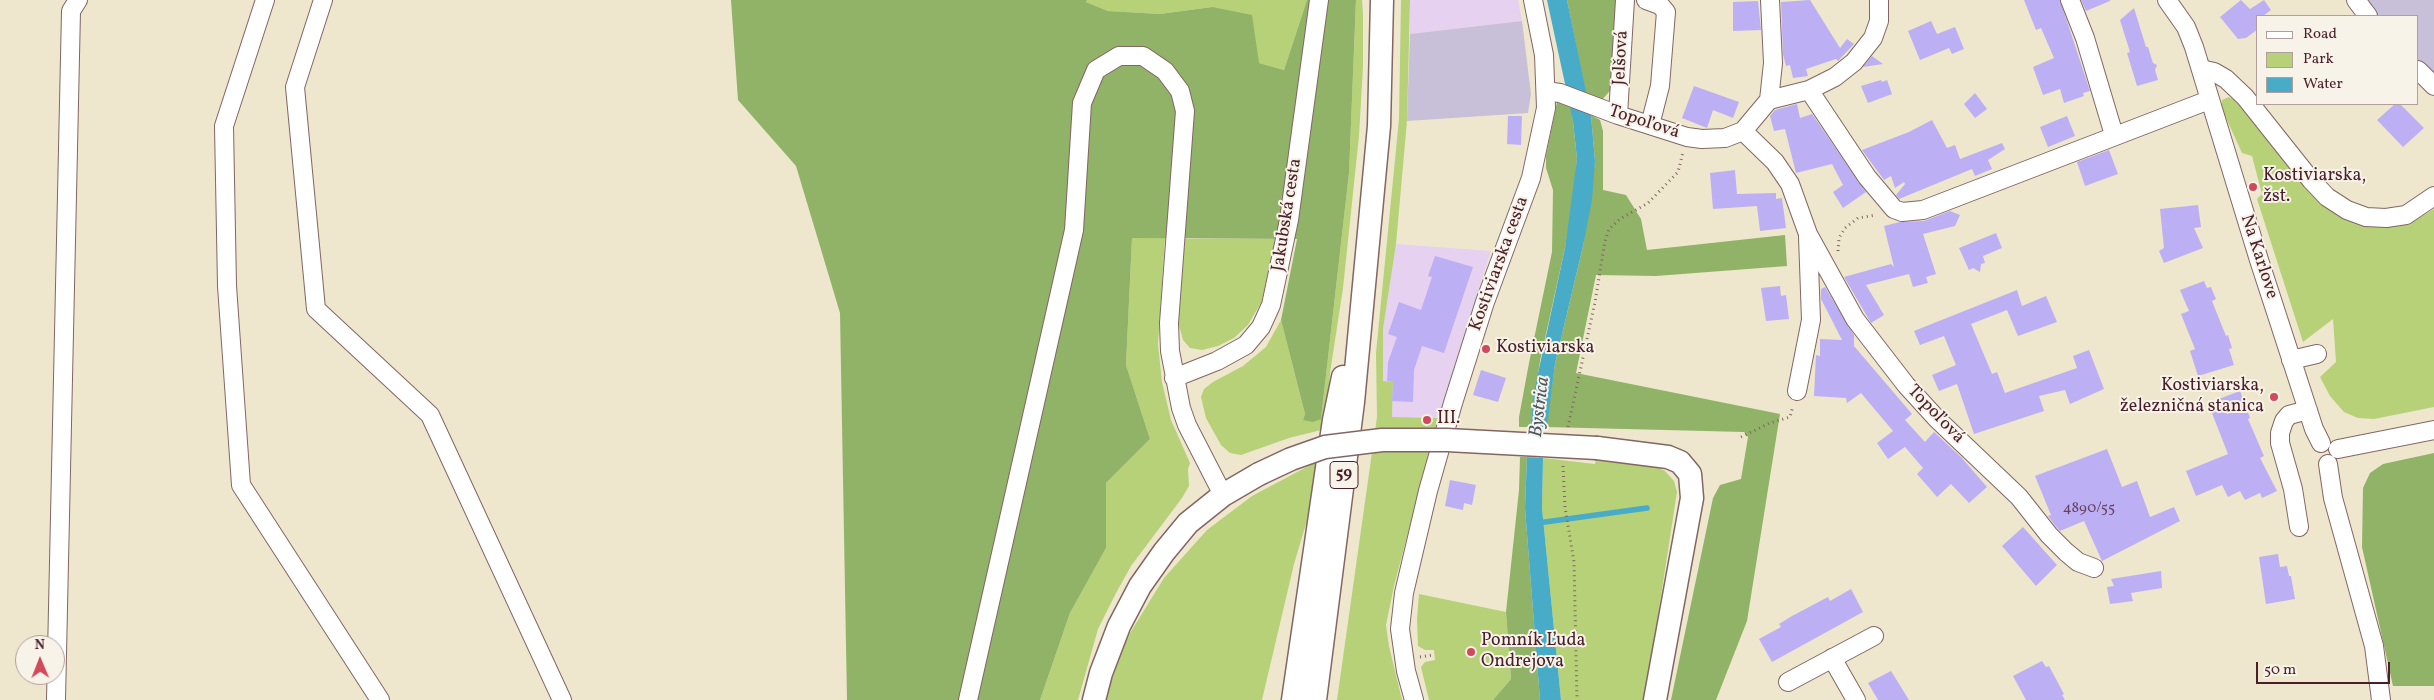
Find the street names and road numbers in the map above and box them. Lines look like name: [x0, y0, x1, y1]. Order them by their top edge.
street label: Jelšová: [1610, 30, 1634, 86]
street label: Topoľová: [1606, 101, 1682, 145]
street label: Jakubská cesta: [1268, 157, 1308, 273]
street label: Kostiviarska cesta: [1466, 194, 1534, 334]
street label: Na Karlove: [2234, 212, 2282, 302]
street label: Topoľová: [1902, 381, 1968, 449]
road number: 59: [1330, 462, 1358, 488]

